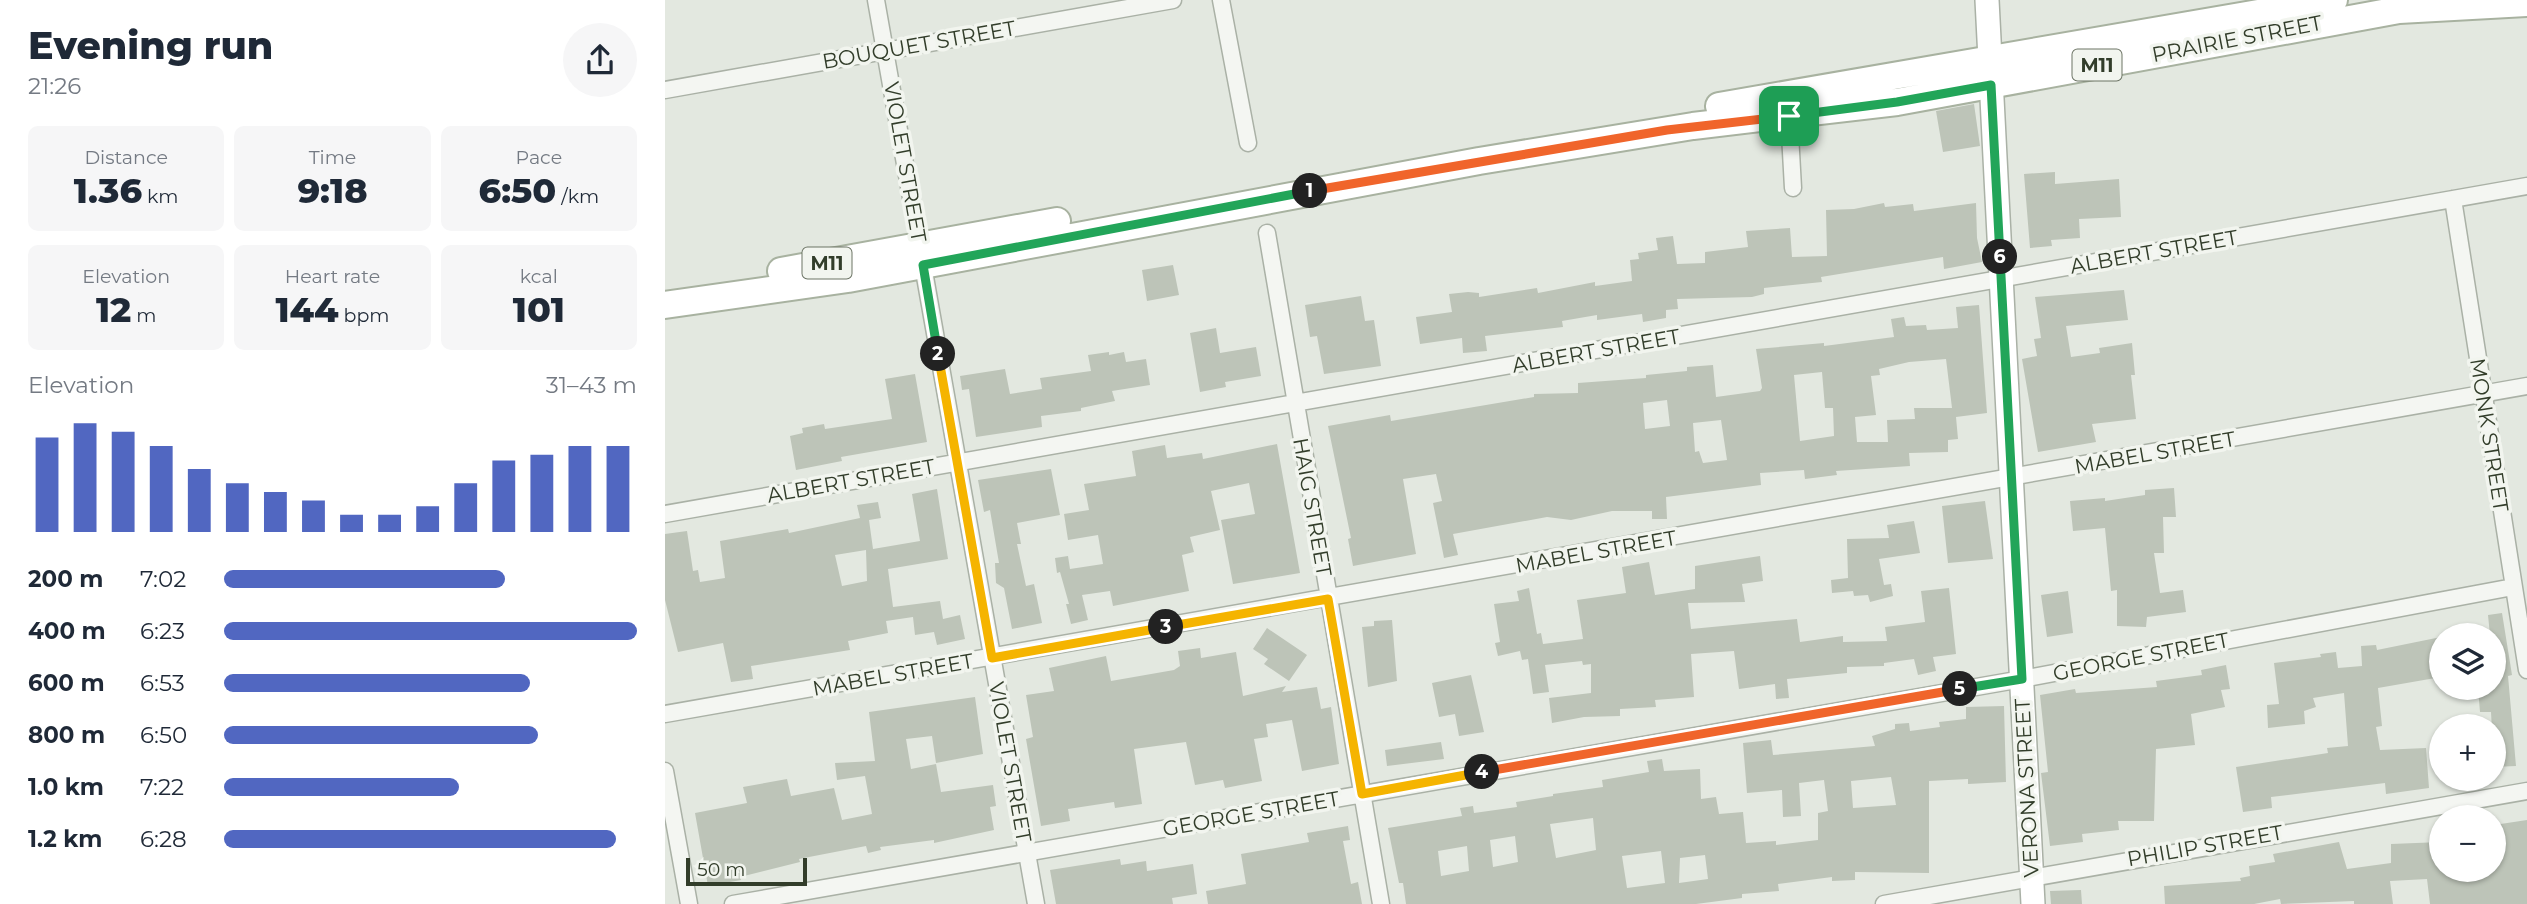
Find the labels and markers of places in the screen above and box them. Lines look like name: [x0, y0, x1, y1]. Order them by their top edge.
pin: [1759, 86, 1819, 146]
pin: 1: [1293, 174, 1327, 208]
pin: 6: [1983, 240, 2017, 274]
pin: 2: [921, 336, 955, 372]
pin: 3: [1149, 610, 1183, 644]
pin: 5: [1943, 672, 1977, 706]
pin: 4: [1465, 754, 1499, 790]

